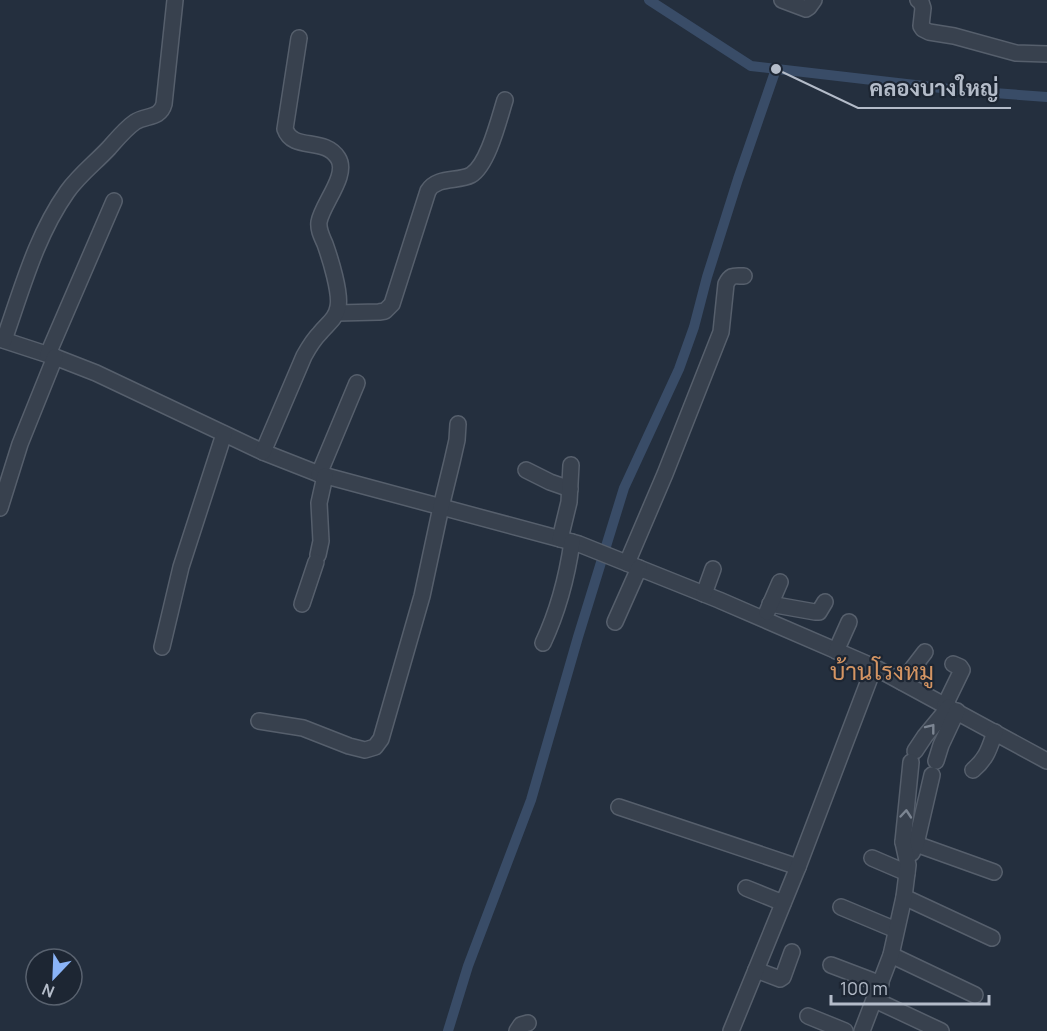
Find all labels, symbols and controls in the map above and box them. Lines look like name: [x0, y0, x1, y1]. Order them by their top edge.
callout: คลองบางใหญ่: [858, 68, 1011, 108]
text: คลองบางใหญ่: [869, 73, 999, 103]
district label: บ้านโรงหมู: [830, 654, 934, 689]
one-way arrow: [924, 724, 935, 735]
one-way arrow: [899, 809, 912, 818]
north arrow: [24, 947, 84, 1007]
scale bar: [831, 968, 988, 1006]
text: 100 m: [840, 976, 888, 1000]
text: N: [39, 978, 58, 1003]

